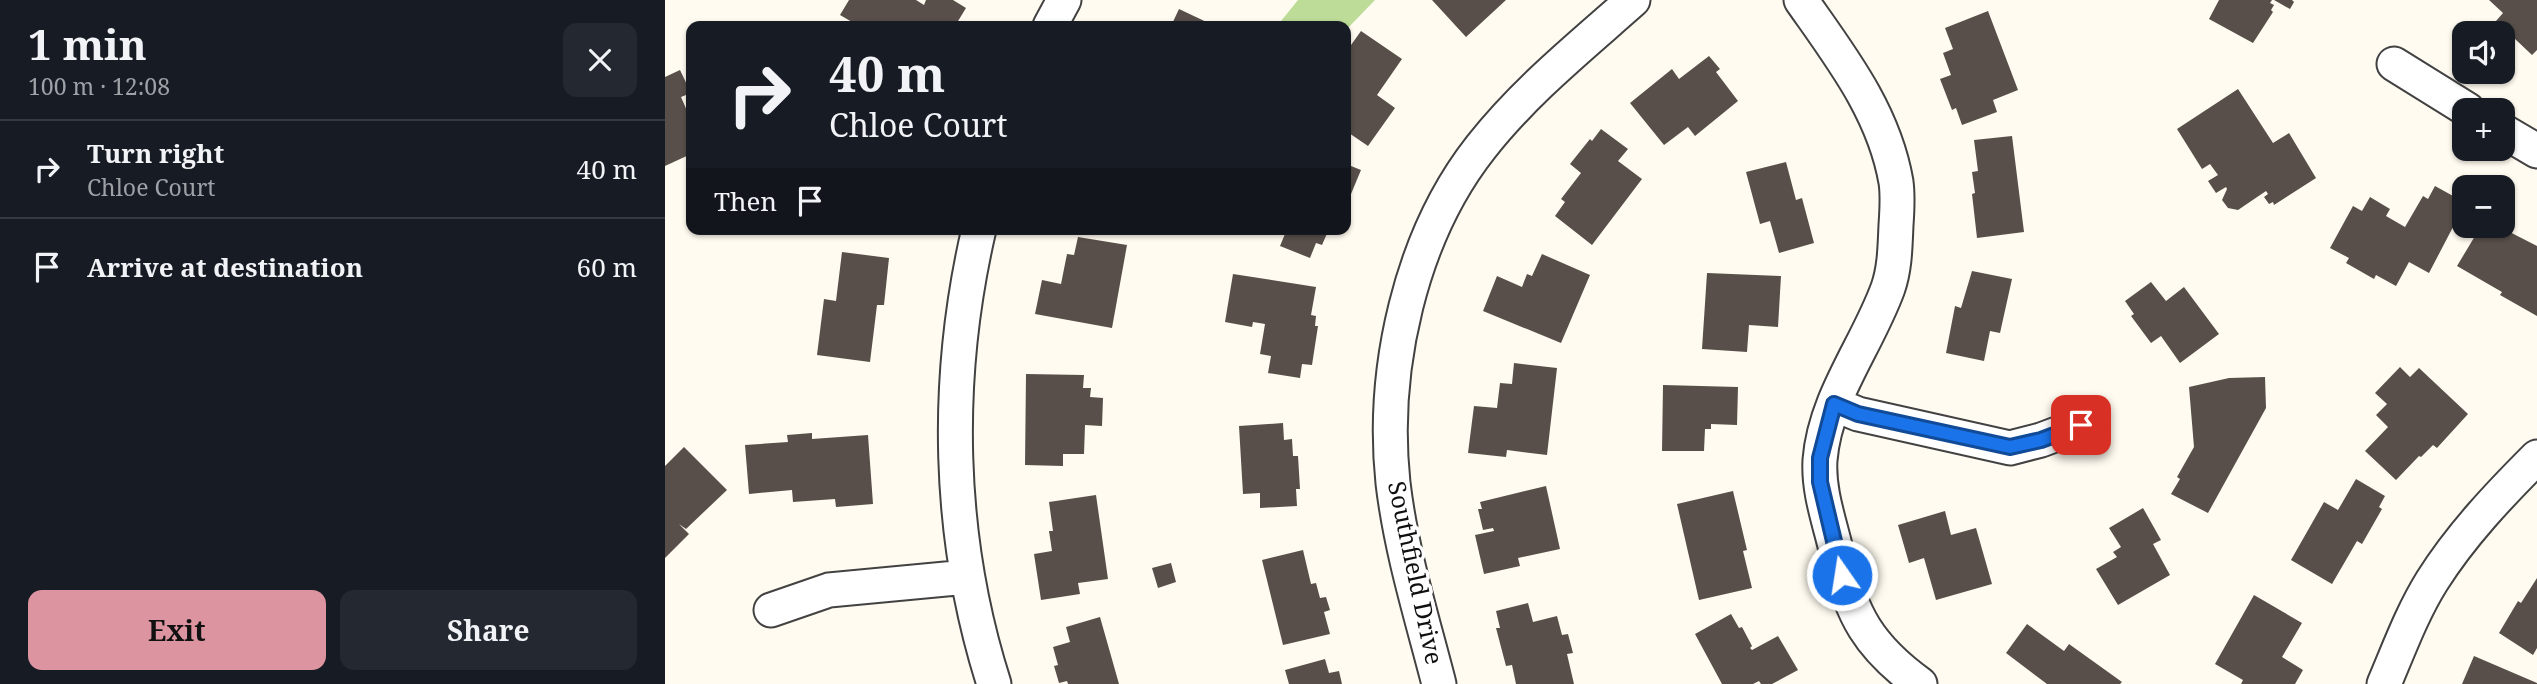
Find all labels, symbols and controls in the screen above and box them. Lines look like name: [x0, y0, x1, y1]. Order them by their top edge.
text: 1 min: [28, 15, 147, 72]
map controls: [2452, 21, 2515, 238]
button: sound: [2452, 21, 2515, 84]
button: close: [563, 23, 637, 97]
text: 40 m: [829, 40, 945, 106]
icon: right: [714, 49, 805, 140]
text: 100 m · 12:08: [28, 70, 170, 102]
button: +: [2452, 98, 2515, 161]
text: Chloe Court: [829, 103, 1008, 146]
text: Turn right: [87, 135, 224, 171]
icon: right: [28, 150, 66, 188]
text: 40 m: [577, 151, 637, 187]
text: Chloe Court: [87, 171, 215, 203]
button: −: [2452, 175, 2515, 238]
icon: arrive: [791, 182, 829, 220]
text: Then: [714, 183, 777, 219]
icon: arrive: [28, 248, 66, 286]
text: Arrive at destination: [87, 249, 363, 285]
text: 60 m: [577, 249, 637, 285]
pin: [2051, 395, 2111, 455]
icon: arrive: [2062, 406, 2100, 444]
street label: Southfield Drive: [1381, 478, 1452, 667]
position arrow: [1805, 538, 1879, 612]
button: Exit: [28, 590, 326, 670]
button: Share: [340, 590, 637, 670]

